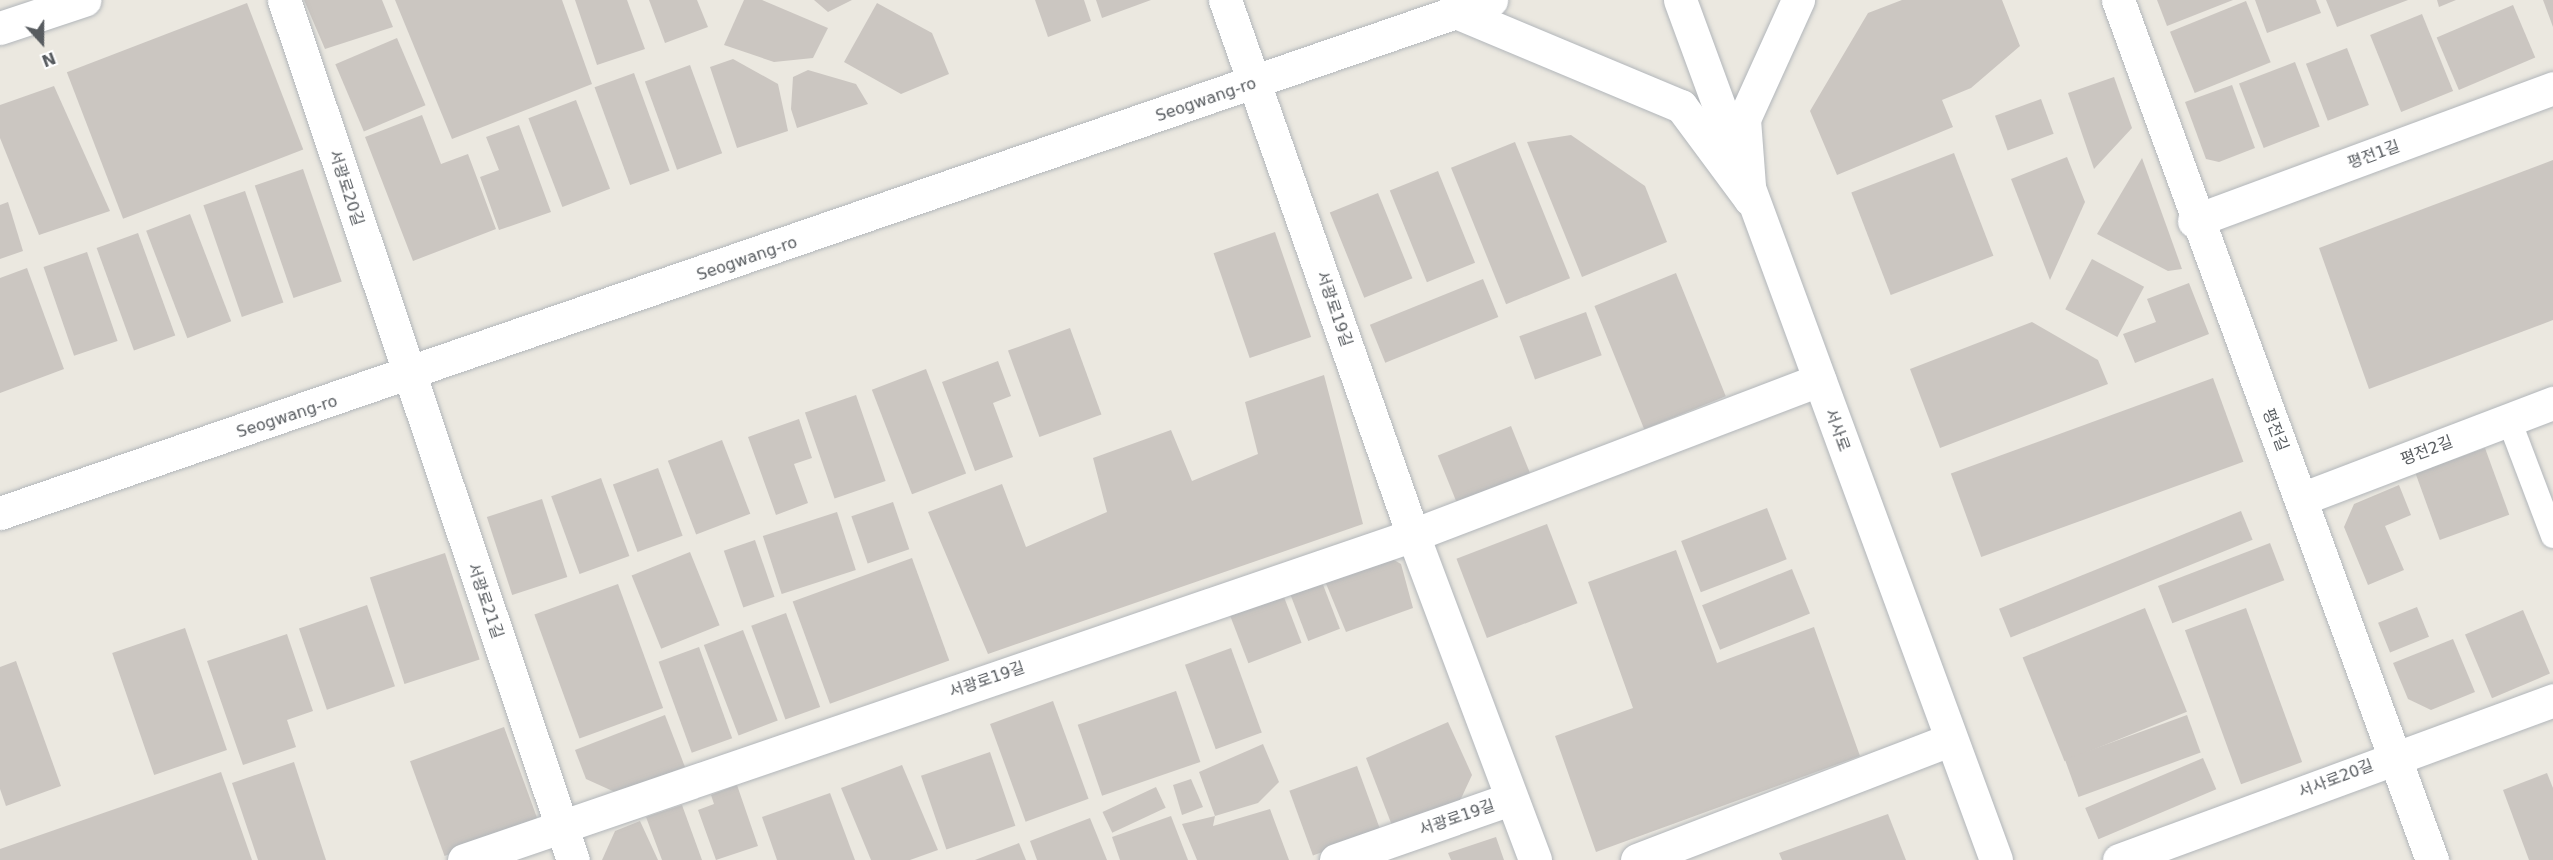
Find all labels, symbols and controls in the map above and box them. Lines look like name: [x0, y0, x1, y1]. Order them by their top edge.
north arrow: [12, 12, 72, 72]
text: N: [39, 48, 58, 71]
street label: Seogwang-ro: [1153, 74, 1259, 126]
street label: 평전1길: [2345, 137, 2403, 173]
street label: 서광로20길: [325, 147, 367, 229]
street label: Seogwang-ro: [694, 233, 800, 285]
street label: 서광로19길: [1312, 268, 1356, 350]
street label: Seogwang-ro: [234, 392, 340, 442]
street label: 서사로: [1820, 406, 1854, 454]
street label: 평전길: [2258, 406, 2292, 454]
street label: 평전2길: [2398, 432, 2456, 470]
street label: 서광로21길: [463, 560, 507, 642]
street label: 서광로19길: [946, 658, 1028, 702]
street label: 서사로20길: [2296, 756, 2376, 802]
street label: 서광로19길: [1416, 796, 1498, 840]

